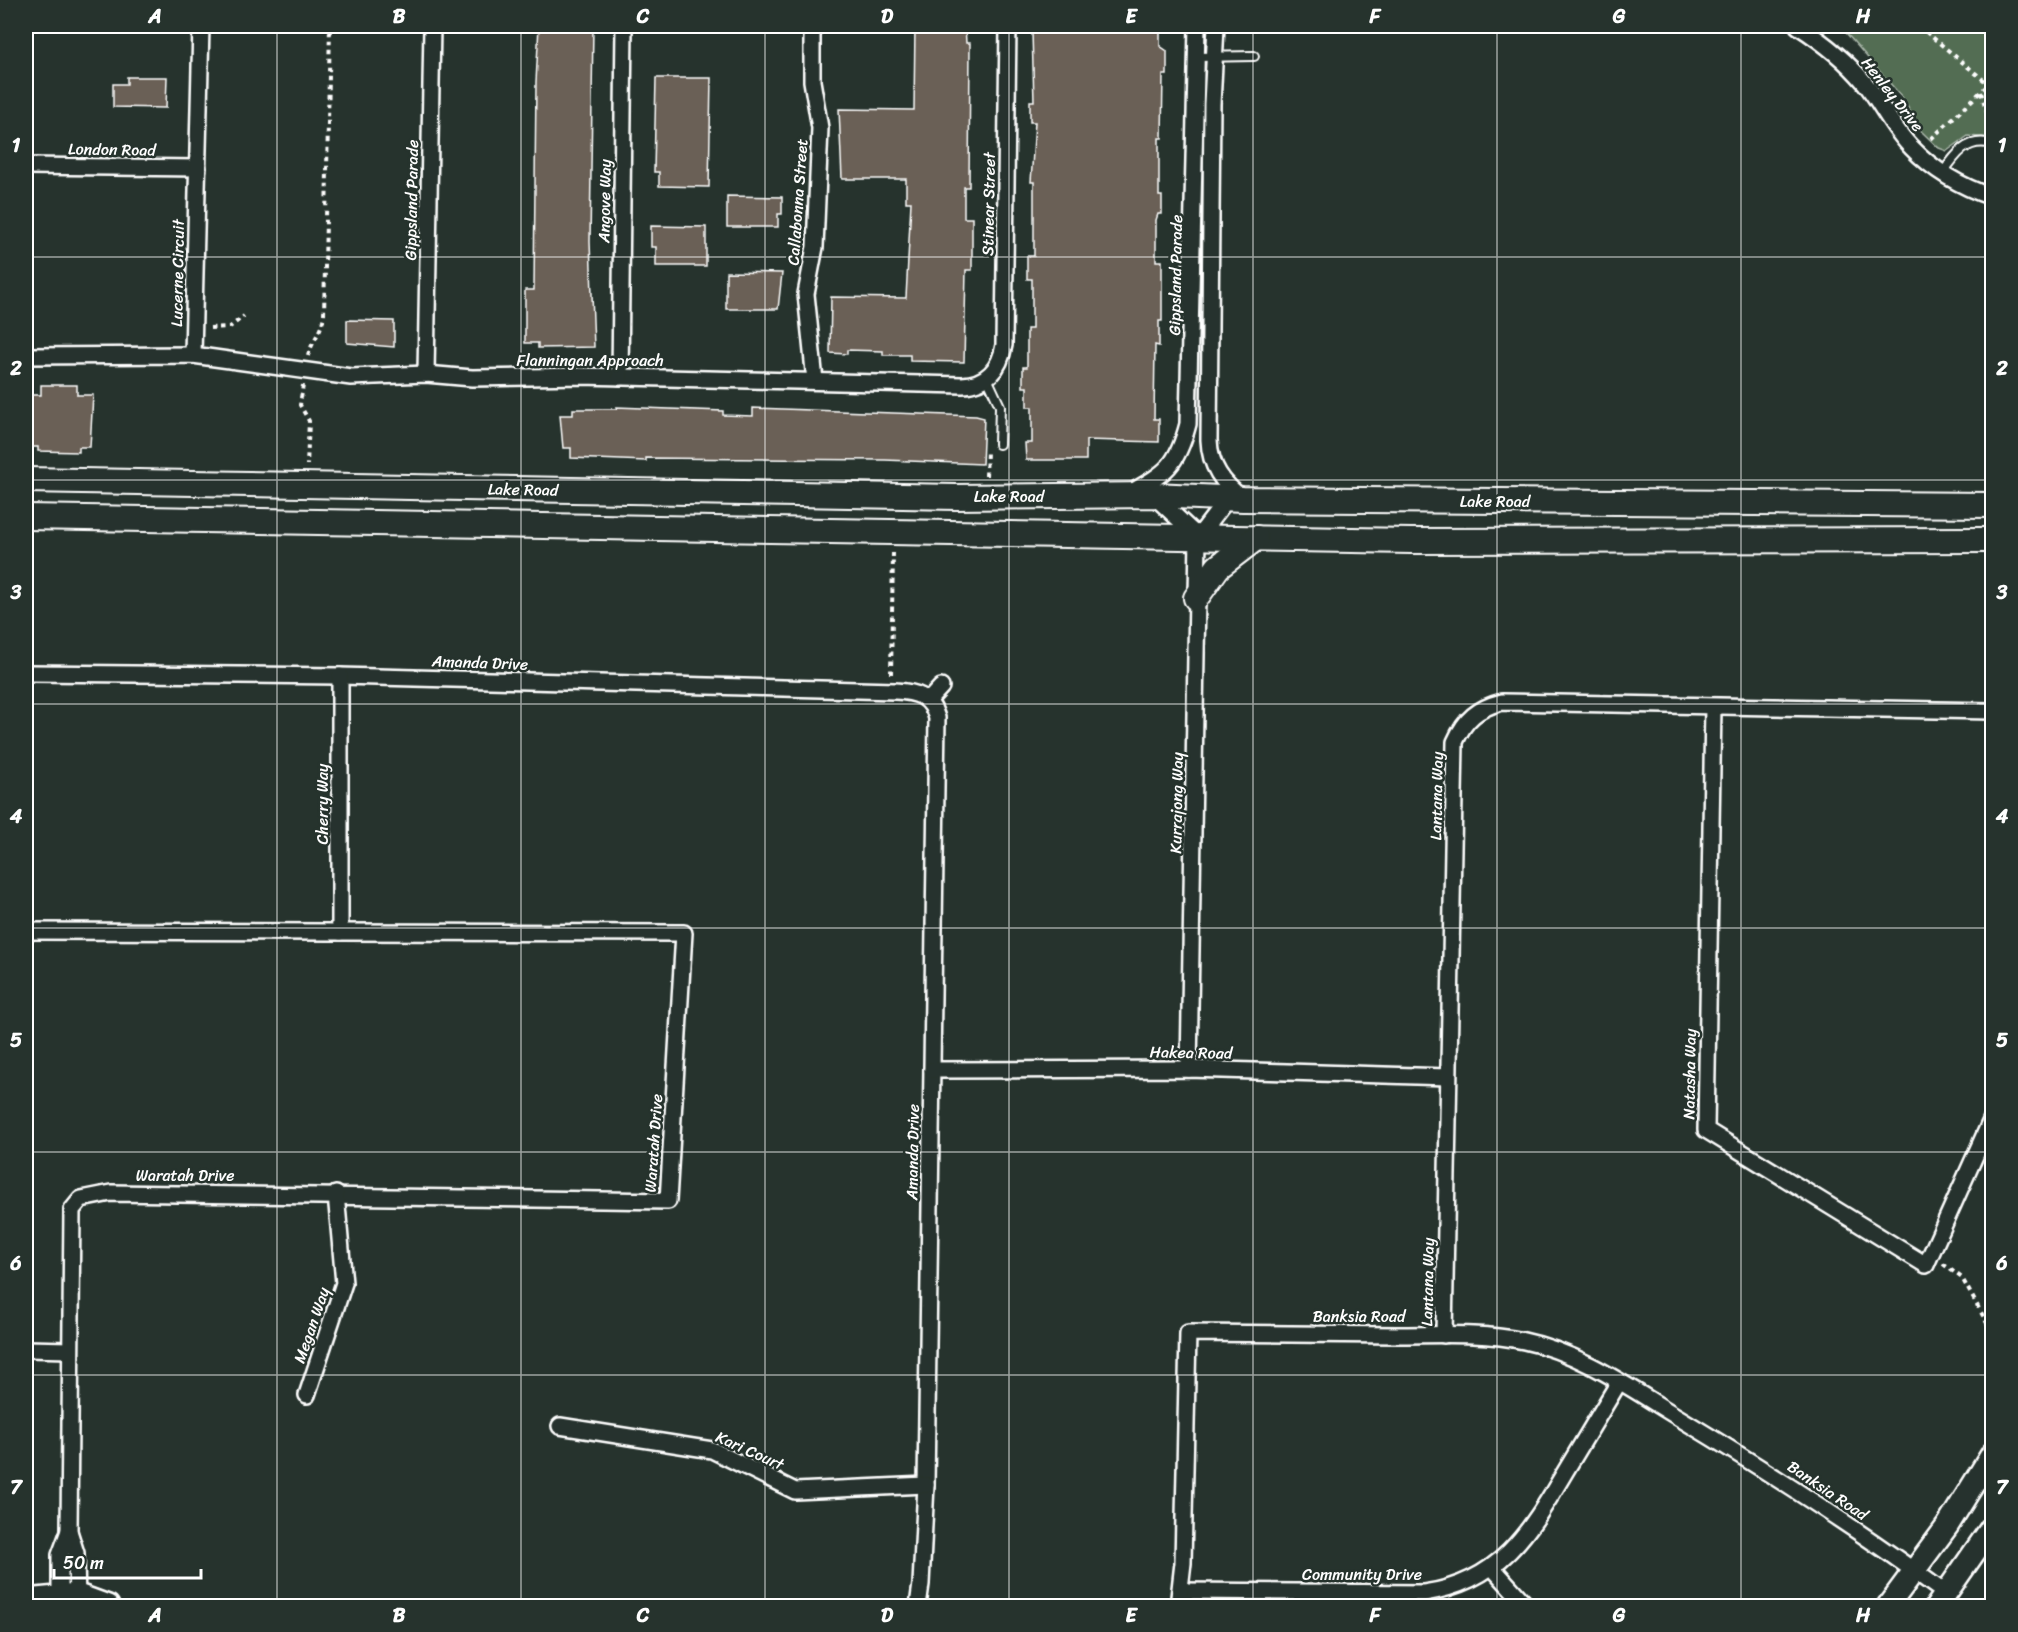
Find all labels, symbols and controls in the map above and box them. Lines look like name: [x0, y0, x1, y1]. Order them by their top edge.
text: A: [147, 0, 162, 34]
text: B: [393, 0, 406, 34]
text: C: [636, 0, 650, 34]
text: D: [881, 0, 894, 34]
text: E: [1125, 0, 1138, 34]
text: F: [1369, 0, 1382, 34]
text: G: [1612, 0, 1626, 34]
text: H: [1855, 0, 1871, 34]
street label: Henley Drive: [1854, 50, 1932, 139]
text: 1: [12, 128, 21, 163]
text: 1: [1998, 128, 2007, 163]
street label: London Road: [68, 134, 158, 165]
street label: Callabonna Street: [779, 138, 816, 266]
street label: Gippsland Parade: [396, 139, 427, 261]
street label: Stinear Street: [973, 151, 1004, 256]
street label: Angove Way: [589, 158, 620, 244]
street label: Gippsland Parade: [1160, 214, 1191, 336]
street label: Lucerne Circuit: [162, 218, 193, 327]
street label: Flanningan Approach: [516, 346, 664, 375]
text: 2: [9, 351, 22, 386]
text: 2: [1995, 351, 2008, 386]
street label: Lake Road: [488, 474, 560, 505]
street label: Lake Road: [974, 482, 1046, 511]
street label: Lake Road: [1460, 487, 1532, 516]
text: 3: [10, 575, 22, 610]
text: 3: [1996, 575, 2008, 610]
street label: Amanda Drive: [430, 646, 529, 679]
street label: Kurrajong Way: [1161, 751, 1192, 854]
street label: Lantana Way: [1421, 751, 1452, 841]
street label: Cherry Way: [308, 763, 337, 844]
text: 4: [9, 799, 23, 834]
text: 4: [1995, 799, 2009, 834]
text: 5: [10, 1023, 22, 1058]
text: 5: [1996, 1023, 2008, 1058]
street label: Natasha Way: [1674, 1028, 1705, 1120]
street label: Hakea Road: [1149, 1037, 1234, 1068]
street label: Waratah Drive: [636, 1093, 671, 1193]
street label: Amanda Drive: [897, 1104, 928, 1201]
street label: Waratah Drive: [136, 1161, 234, 1190]
street label: Lantana Way: [1412, 1237, 1443, 1327]
text: 6: [9, 1246, 22, 1281]
text: 6: [1995, 1246, 2008, 1281]
street label: Megan Way: [285, 1282, 338, 1367]
street label: Banksia Road: [1313, 1302, 1407, 1331]
street label: Kari Court: [711, 1422, 789, 1479]
street label: Banksia Road: [1781, 1452, 1876, 1529]
text: 7: [10, 1470, 23, 1505]
text: 7: [1996, 1470, 2009, 1505]
scale bar: [54, 1542, 201, 1580]
text: 50 m: [63, 1547, 104, 1579]
street label: Community Drive: [1302, 1560, 1422, 1589]
text: A: [147, 1598, 162, 1632]
text: B: [393, 1598, 406, 1632]
text: C: [636, 1598, 650, 1632]
text: D: [881, 1598, 894, 1632]
text: E: [1125, 1598, 1138, 1632]
text: F: [1369, 1598, 1382, 1632]
text: G: [1612, 1598, 1626, 1632]
text: H: [1855, 1598, 1871, 1632]

